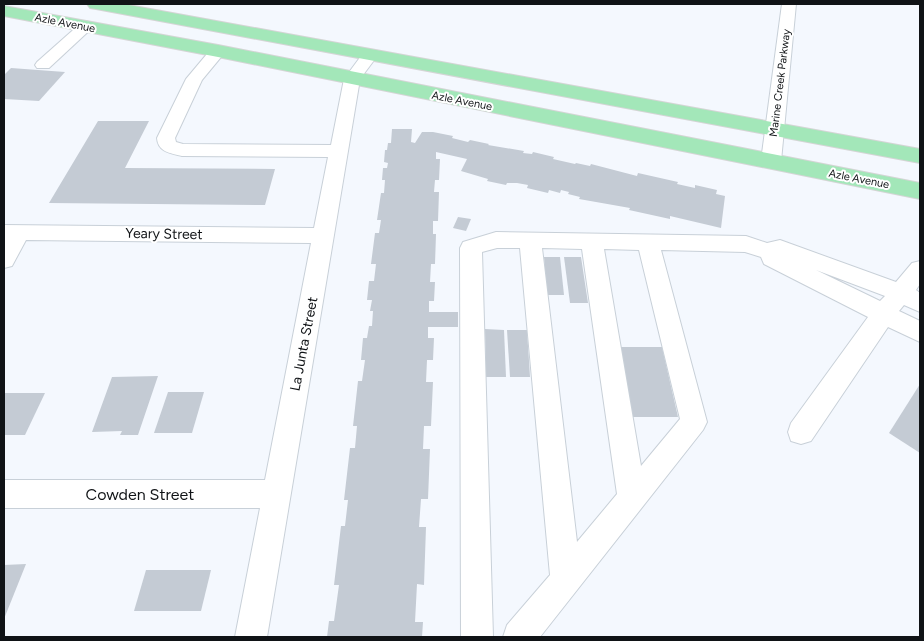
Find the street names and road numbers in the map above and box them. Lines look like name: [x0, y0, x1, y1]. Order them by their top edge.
street label: Azle Avenue: [34, 11, 96, 35]
street label: Marine Creek Parkway: [767, 28, 793, 138]
street label: Azle Avenue: [431, 89, 493, 113]
street label: Azle Avenue: [828, 167, 890, 191]
street label: Yeary Street: [125, 225, 203, 243]
street label: La Junta Street: [287, 295, 321, 393]
street label: Cowden Street: [86, 485, 194, 504]

